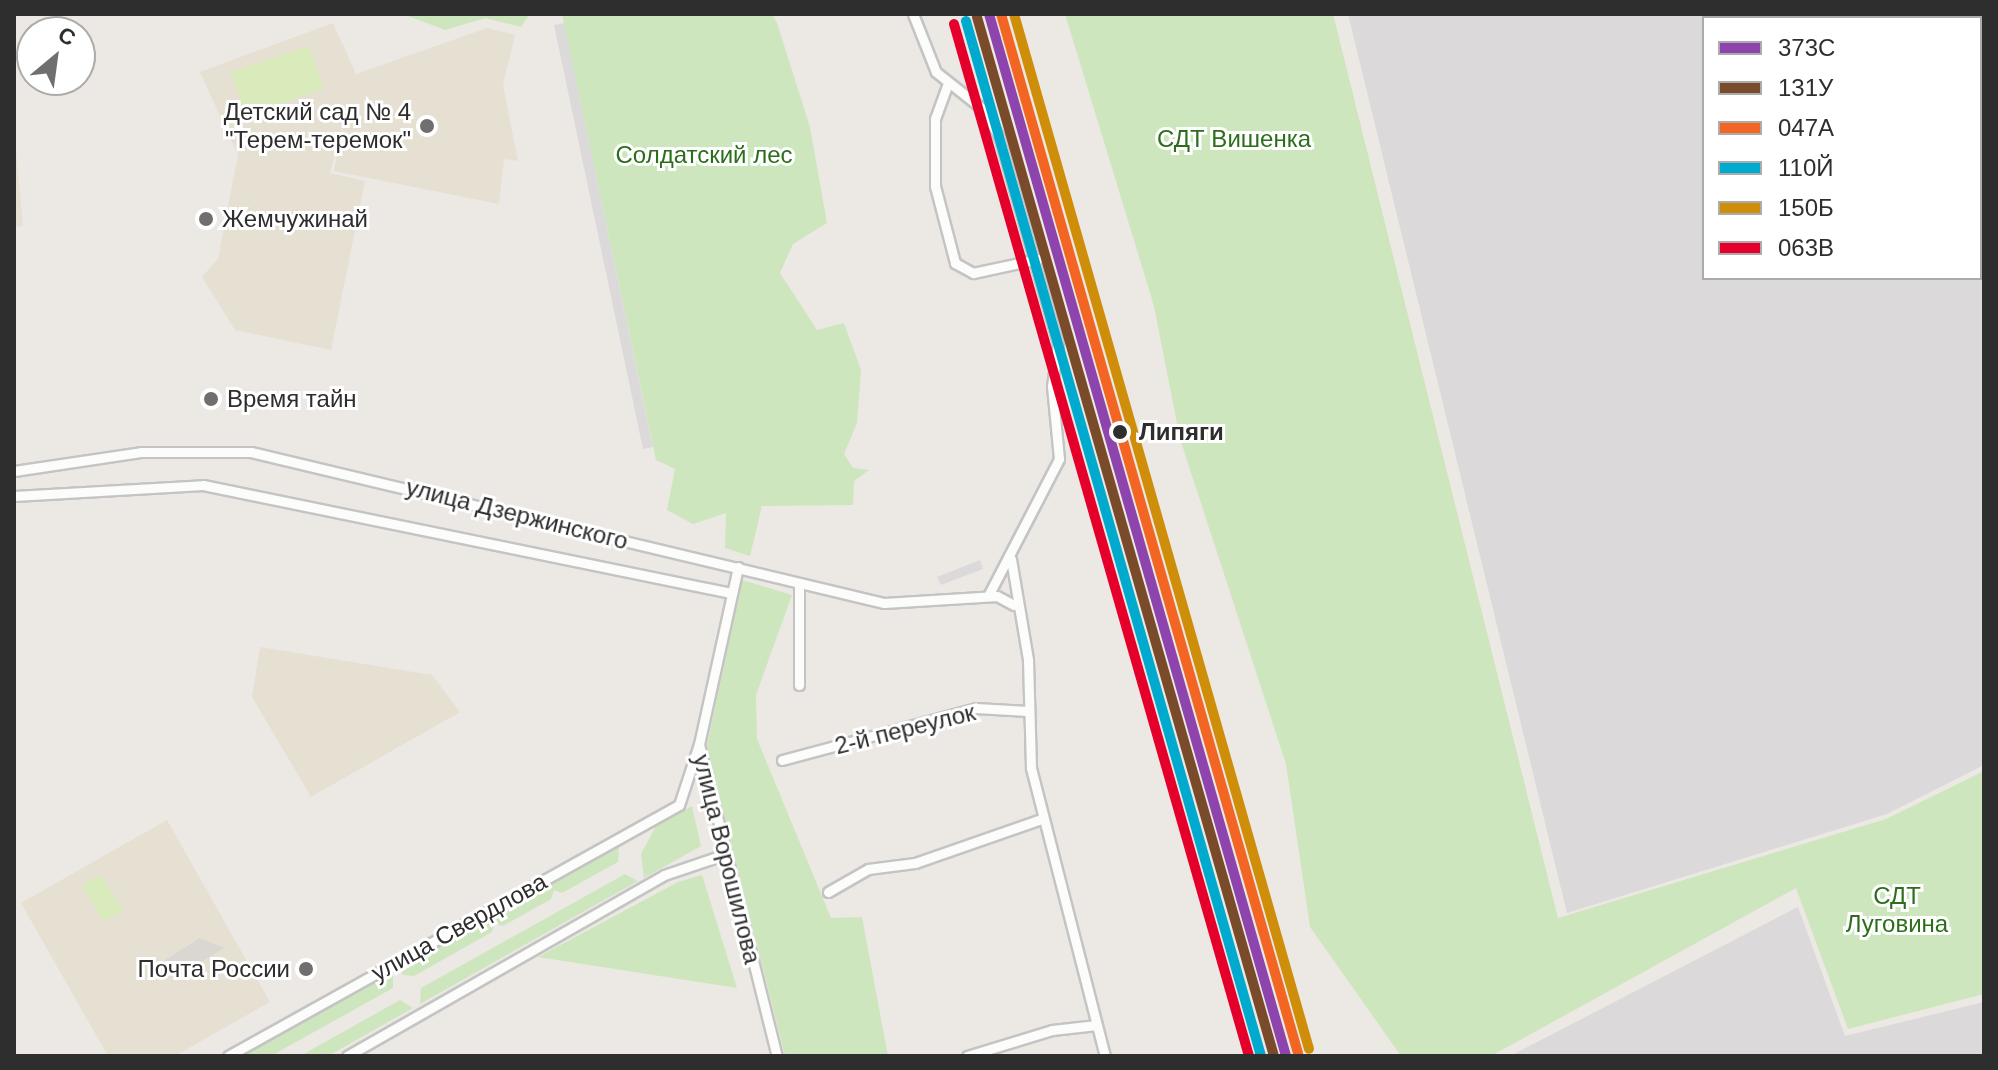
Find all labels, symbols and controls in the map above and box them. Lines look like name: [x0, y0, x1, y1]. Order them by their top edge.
north arrow: [16, 16, 96, 96]
legend: [1702, 16, 1982, 280]
text: С: [54, 22, 80, 51]
text: 373C: [1778, 34, 1835, 61]
text: 131У: [1778, 74, 1833, 101]
place label: Детский сад № 4 "Терем-теремок": [224, 98, 411, 154]
text: 047А: [1778, 114, 1834, 141]
marker: Детский сад № 4 "Терем-теремок": [418, 117, 436, 135]
park label: СДТ Вишенка: [1157, 125, 1311, 153]
park label: Солдатский лес: [615, 141, 793, 169]
text: 110Й: [1778, 154, 1834, 181]
text: 150Б: [1778, 194, 1834, 221]
place label: Жемчужинай: [222, 205, 368, 233]
marker: Жемчужинай: [197, 210, 215, 228]
text: 063В: [1778, 234, 1834, 261]
place label: Время тайн: [227, 385, 357, 413]
marker: Время тайн: [202, 390, 220, 408]
place label: Липяги: [1139, 418, 1224, 446]
marker: Липяги: [1108, 420, 1132, 444]
street label: улица Дзержинского: [403, 473, 631, 555]
street label: 2-й переулок: [832, 698, 978, 760]
street label: улица Ворошилова: [687, 751, 767, 967]
street label: улица Свердлова: [366, 867, 552, 987]
park label: СДТ Луговина: [1846, 882, 1948, 938]
place label: Почта России: [138, 955, 290, 983]
marker: Почта России: [297, 960, 315, 978]

